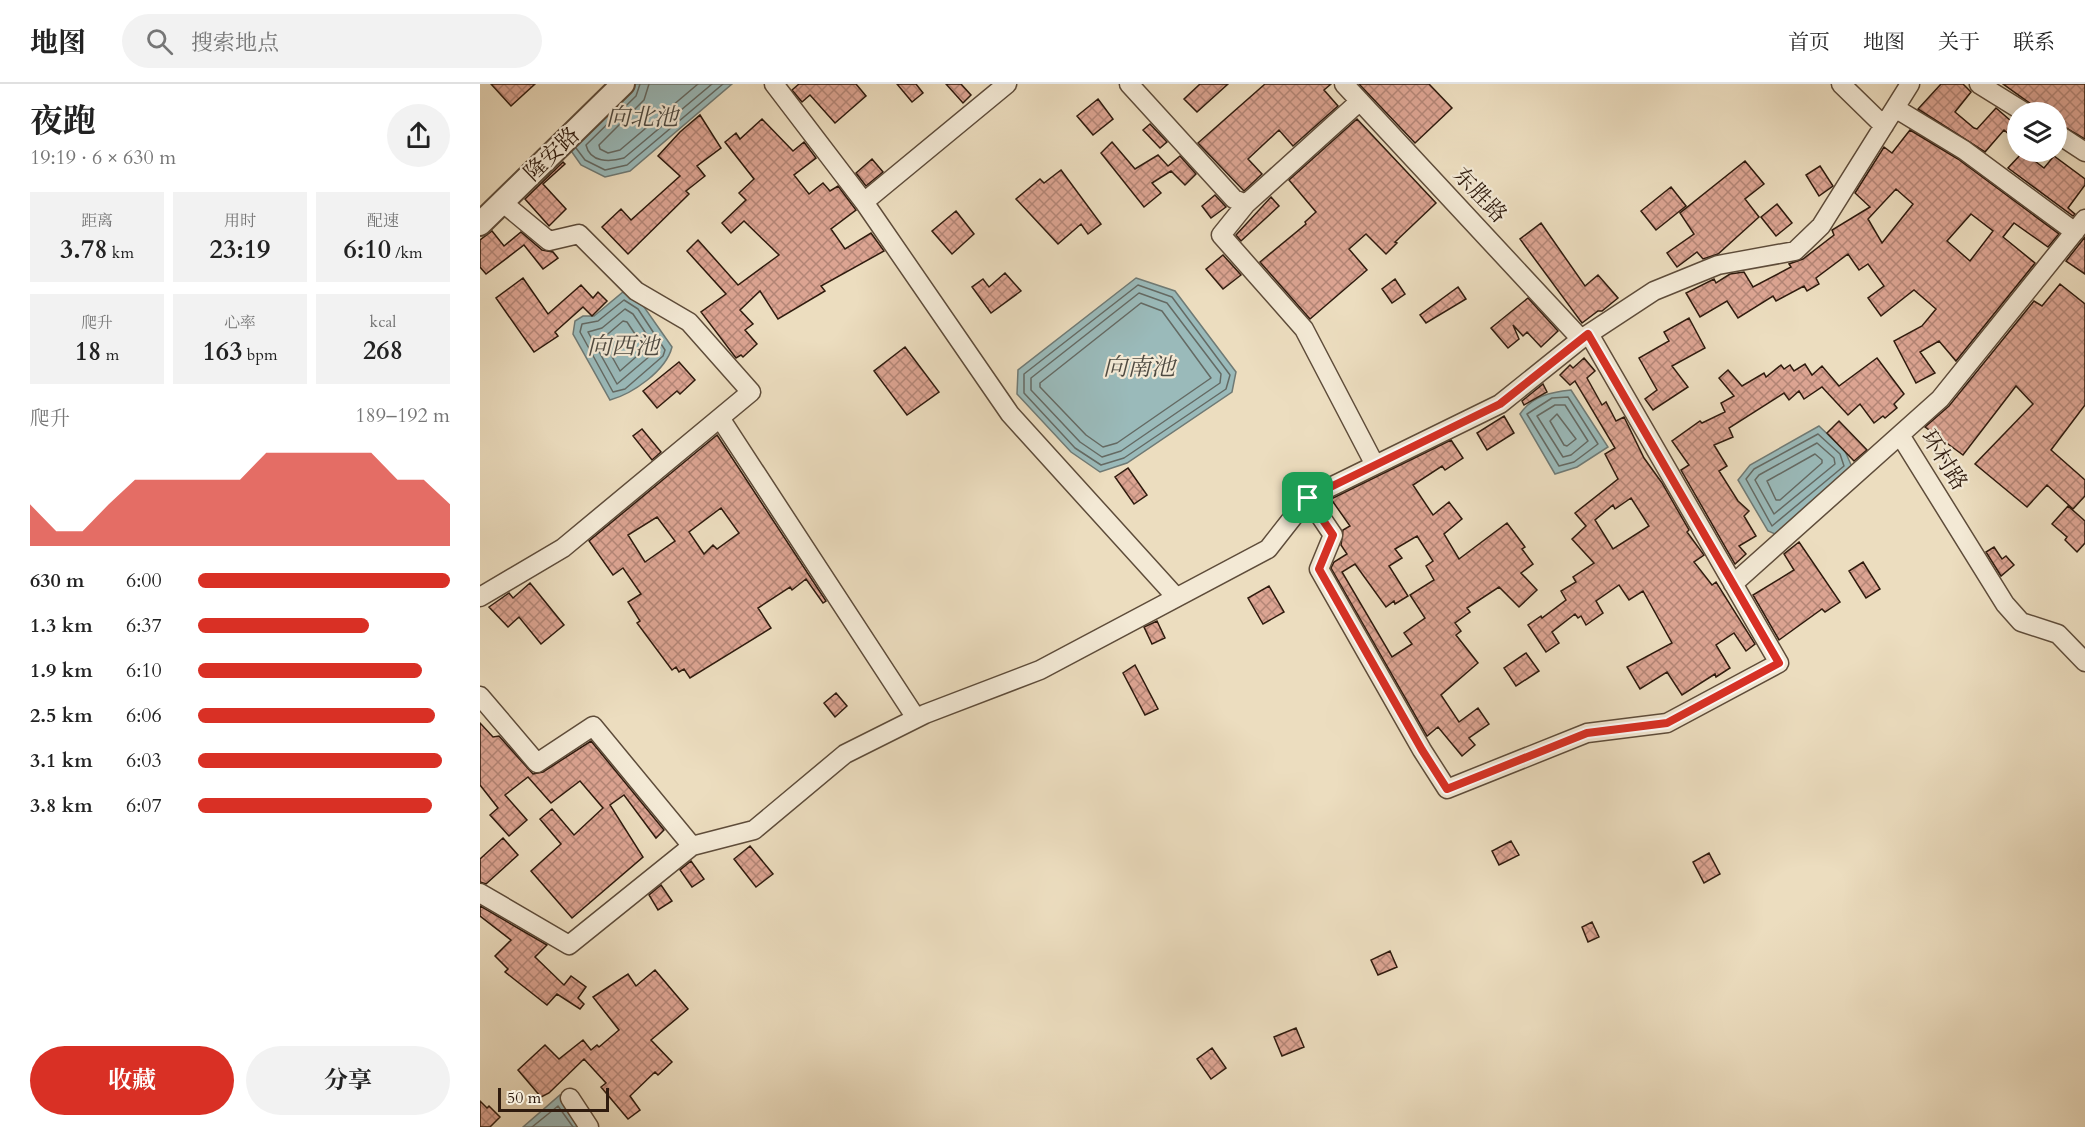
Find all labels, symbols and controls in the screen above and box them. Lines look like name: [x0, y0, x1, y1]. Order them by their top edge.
search box: [122, 14, 542, 68]
text: 地图: [30, 24, 86, 62]
icon: search: [143, 25, 176, 58]
text: 搜索地点: [191, 28, 279, 58]
text: 首页: [1788, 28, 1830, 57]
text: 地图: [1863, 28, 1905, 57]
text: 关于: [1938, 28, 1980, 57]
text: 联系: [2013, 28, 2055, 57]
text: 夜跑: [30, 99, 96, 144]
water label: 向北池: [606, 101, 681, 134]
map controls: [2007, 102, 2067, 162]
button: layers: [2007, 102, 2067, 162]
button: share: [387, 104, 450, 167]
street label: 隆安路: [518, 120, 586, 188]
text: 19:19 · 6 × 630 m: [30, 144, 176, 171]
street label: 东胜路: [1447, 161, 1513, 229]
text: 距离: [81, 210, 113, 232]
text: 用时: [224, 210, 256, 232]
text: 配速: [367, 210, 399, 232]
text: 3.78: [60, 232, 108, 267]
text: 23:19: [210, 232, 270, 267]
text: 6:10: [343, 232, 391, 267]
text: km: [108, 242, 134, 264]
text: /km: [391, 242, 423, 264]
text: kcal: [370, 311, 396, 333]
text: 爬升: [81, 312, 113, 334]
text: 心率: [224, 312, 256, 334]
water label: 向西池: [587, 330, 662, 363]
text: 268: [363, 333, 403, 368]
text: 18: [75, 334, 101, 369]
text: 163: [203, 334, 243, 369]
text: m: [101, 344, 119, 366]
text: bpm: [243, 344, 277, 366]
water label: 向南池: [1103, 351, 1178, 384]
text: 189–192 m: [355, 402, 450, 429]
text: 爬升: [30, 405, 70, 432]
street label: 环村路: [1914, 424, 1974, 496]
pin: [1282, 472, 1333, 523]
icon: arrive: [1291, 481, 1324, 514]
text: 630 m: [30, 567, 85, 594]
text: 6:00: [126, 567, 162, 594]
text: 1.3 km: [30, 612, 93, 639]
text: 6:37: [126, 612, 162, 639]
text: 1.9 km: [30, 657, 93, 684]
text: 6:10: [126, 657, 162, 684]
text: 2.5 km: [30, 702, 93, 729]
text: 6:06: [126, 702, 162, 729]
text: 3.1 km: [30, 747, 93, 774]
text: 6:03: [126, 747, 162, 774]
text: 3.8 km: [30, 792, 93, 819]
text: 6:07: [126, 792, 162, 819]
button: 收藏: [30, 1046, 234, 1115]
button: 分享: [246, 1046, 450, 1115]
scale bar: [498, 1085, 609, 1112]
text: 50 m: [507, 1087, 541, 1109]

